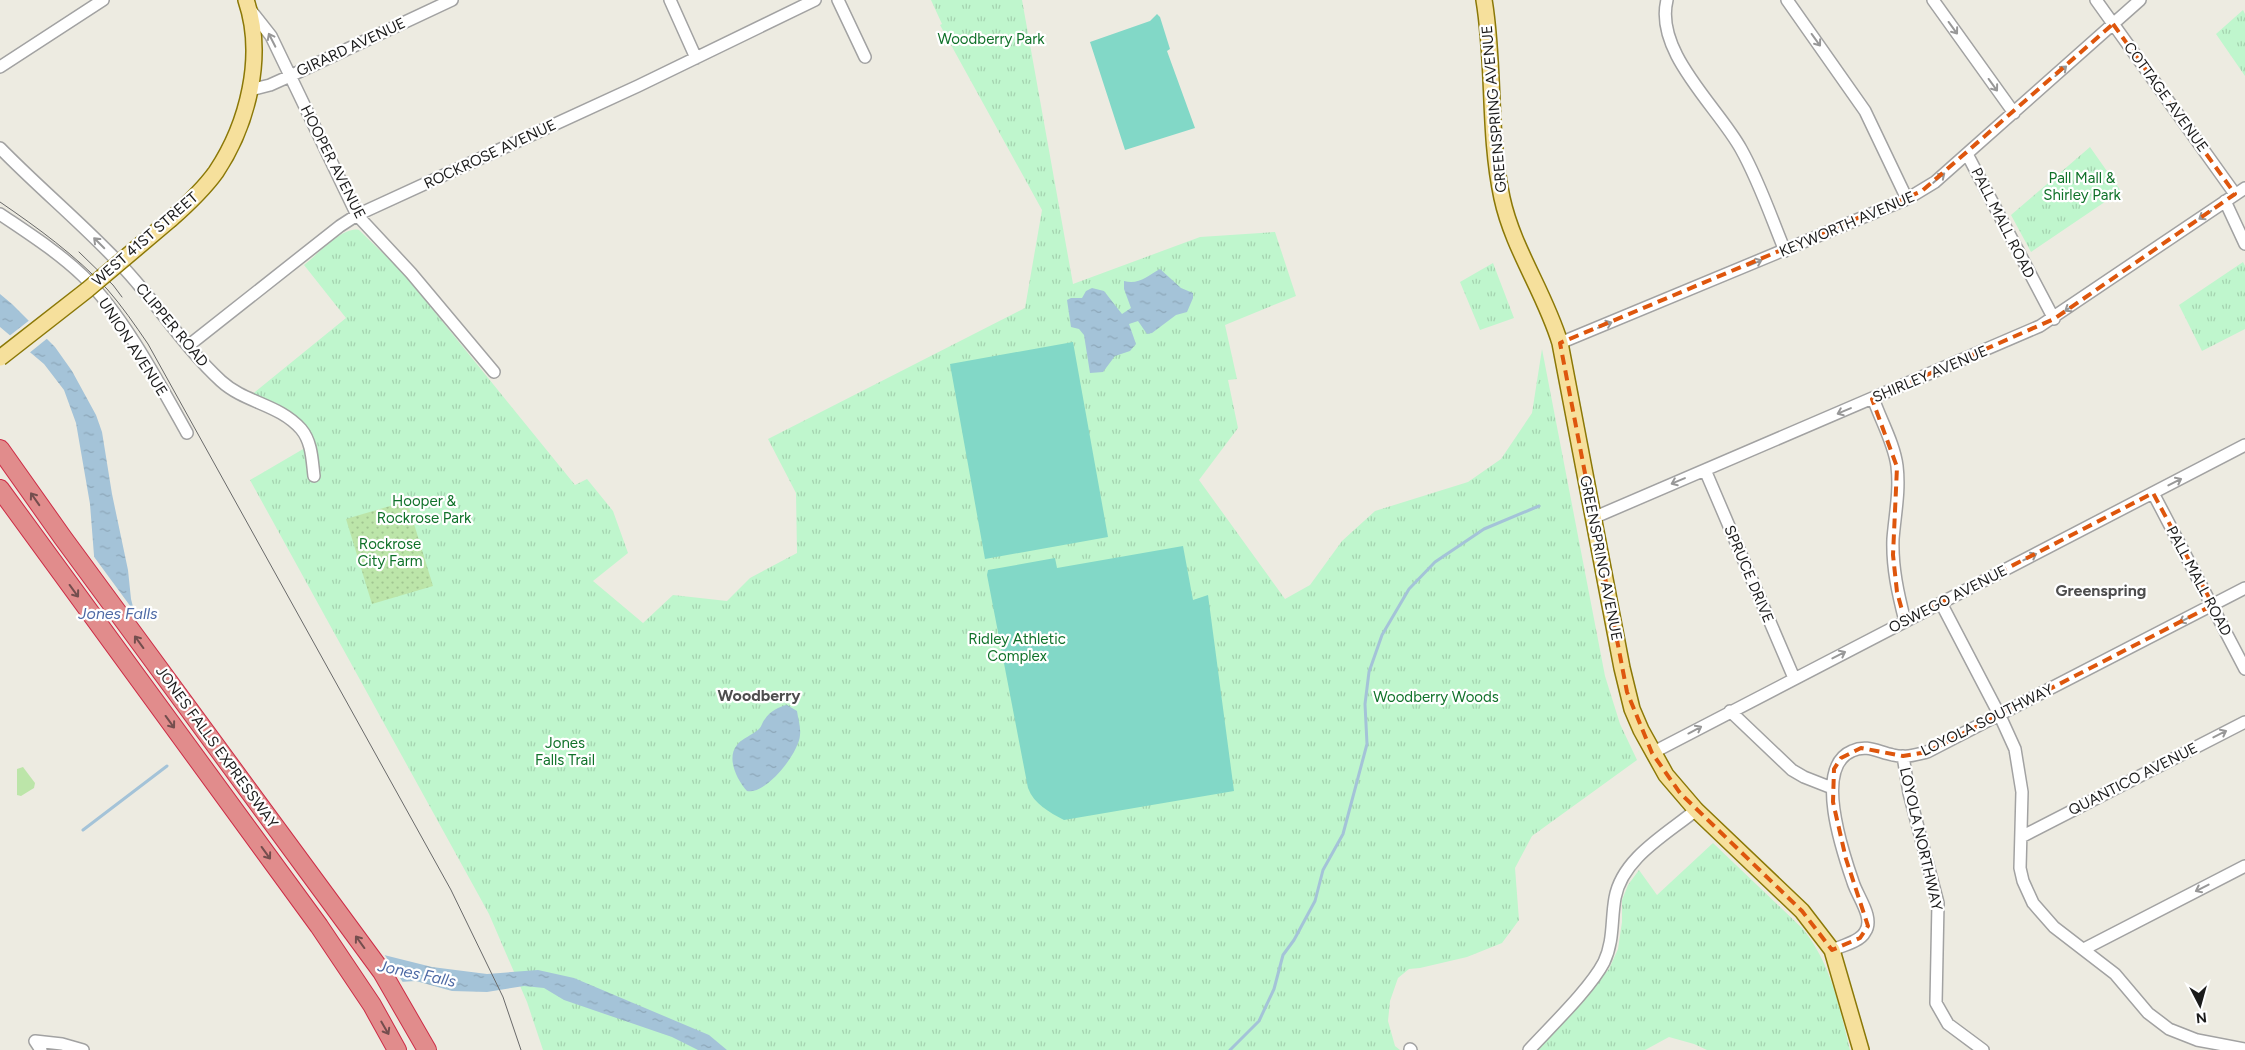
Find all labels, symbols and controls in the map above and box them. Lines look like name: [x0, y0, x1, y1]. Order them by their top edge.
street label: GIRARD AVENUE: [294, 14, 408, 80]
one-way arrow: [1948, 21, 1958, 35]
street label: GREENSPRING AVENUE: [1478, 24, 1510, 194]
park label: Woodberry Park: [937, 30, 1045, 48]
one-way arrow: [1811, 32, 1821, 46]
one-way arrow: [267, 33, 276, 48]
street label: COTTAGE AVENUE: [2120, 39, 2212, 155]
one-way arrow: [2054, 65, 2067, 76]
one-way arrow: [1988, 78, 1999, 91]
street label: HOOPER AVENUE: [297, 102, 369, 222]
street label: ROCKROSE AVENUE: [421, 115, 559, 193]
street label: PALL MALL ROAD: [1967, 165, 2039, 281]
park label: Pall Mall & Shirley Park: [2043, 169, 2121, 204]
one-way arrow: [1932, 173, 1945, 184]
street label: KEYWORTH AVENUE: [1776, 187, 1918, 261]
street label: WEST 41ST STREET: [88, 188, 202, 290]
one-way arrow: [2198, 210, 2212, 220]
one-way arrow: [94, 237, 106, 249]
one-way arrow: [1747, 258, 1762, 267]
street label: CLIPPER ROAD: [132, 280, 212, 370]
street label: UNION AVENUE: [95, 295, 171, 399]
one-way arrow: [2064, 302, 2078, 312]
one-way arrow: [1597, 320, 1612, 329]
street label: SHIRLEY AVENUE: [1870, 342, 1990, 406]
one-way arrow: [1837, 406, 1852, 416]
street label: GREENSPRING AVENUE: [1576, 474, 1626, 642]
one-way arrow: [1671, 477, 1686, 487]
one-way arrow: [2167, 477, 2182, 487]
one-way arrow: [30, 492, 40, 506]
park label: Hooper & Rockrose Park: [377, 492, 472, 527]
street label: SPRUCE DRIVE: [1720, 522, 1778, 626]
street label: PALL MALL ROAD: [2162, 523, 2236, 639]
park label: Rockrose City Farm: [357, 535, 423, 570]
one-way arrow: [2022, 552, 2037, 561]
street label: OSWEGO AVENUE: [1886, 561, 2010, 637]
district label: Greenspring: [2056, 581, 2146, 600]
one-way arrow: [69, 584, 79, 598]
water label: Jones Falls: [77, 604, 158, 623]
one-way arrow: [2179, 615, 2194, 624]
park label: Ridley Athletic Complex: [968, 630, 1066, 665]
one-way arrow: [134, 635, 144, 649]
one-way arrow: [1831, 650, 1846, 659]
street label: JONES FALLS EXPRESSWAY: [152, 662, 282, 832]
street label: LOYOLA SOUTHWAY: [1918, 680, 2056, 760]
district label: Woodberry: [718, 686, 801, 705]
park label: Woodberry Woods: [1373, 688, 1499, 706]
one-way arrow: [165, 715, 175, 729]
one-way arrow: [1687, 724, 1701, 734]
one-way arrow: [2212, 729, 2227, 738]
park label: Jones Falls Trail: [535, 734, 595, 769]
street label: QUANTICO AVENUE: [2065, 739, 2201, 819]
street label: LOYOLA NORTHWAY: [1896, 766, 1946, 912]
one-way arrow: [260, 846, 271, 859]
one-way arrow: [2194, 883, 2209, 893]
one-way arrow: [354, 936, 365, 949]
water label: Jones Falls: [375, 956, 458, 991]
north arrow: [2175, 980, 2225, 1030]
text: N: [2195, 1008, 2208, 1026]
one-way arrow: [380, 1020, 390, 1034]

